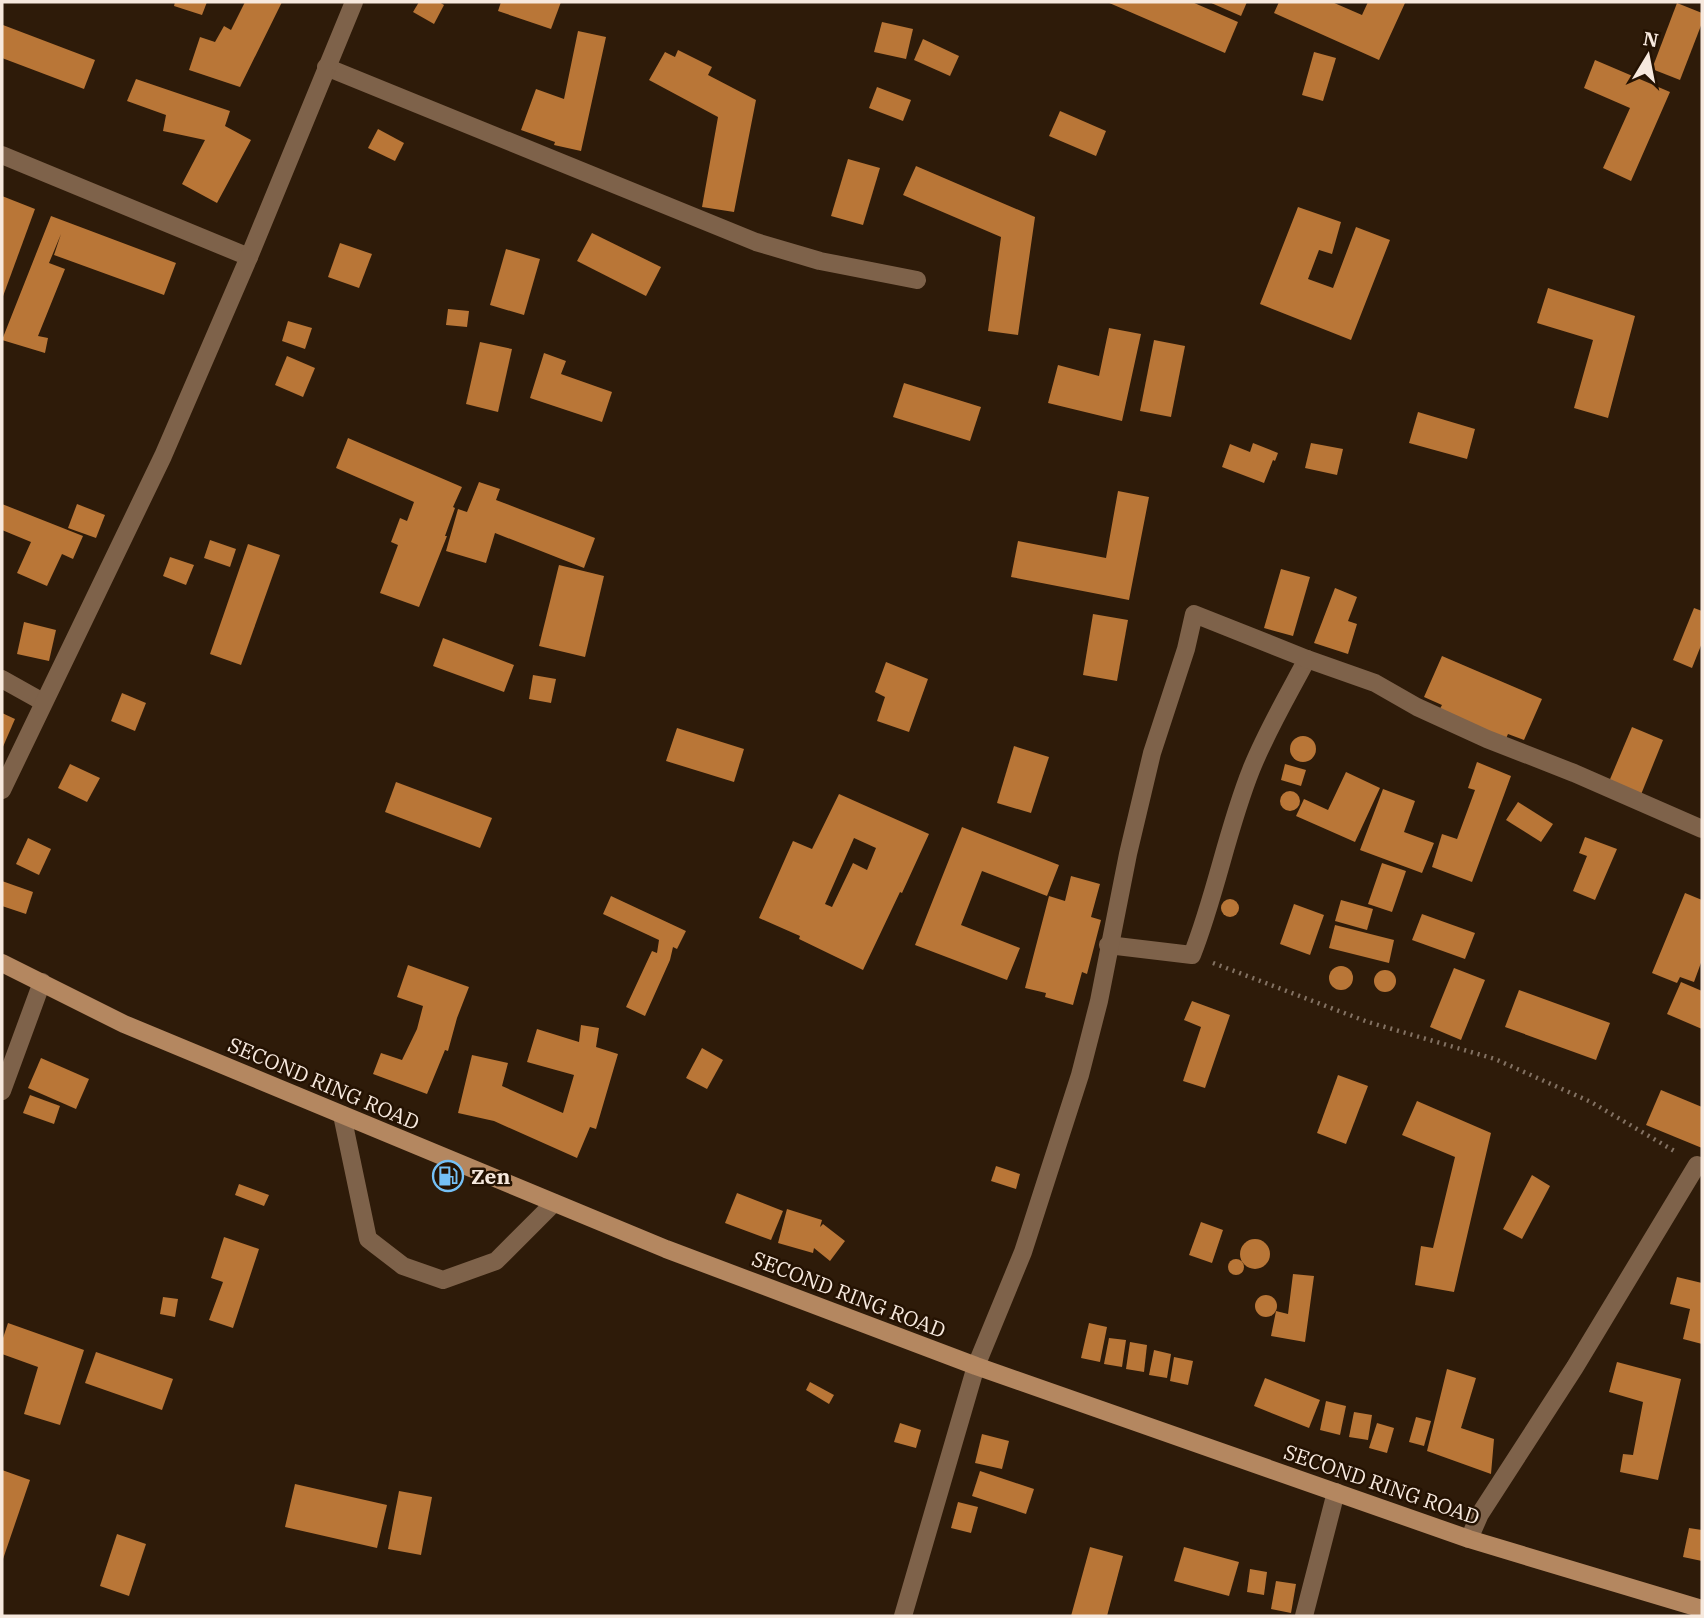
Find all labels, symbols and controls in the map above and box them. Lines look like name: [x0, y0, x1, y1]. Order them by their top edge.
north arrow: [1613, 21, 1683, 91]
text: N: [1641, 26, 1660, 52]
street label: SECOND RING ROAD: [224, 1030, 424, 1136]
fuel station icon: Zen: [431, 1159, 465, 1193]
place label: Zen: [471, 1162, 510, 1190]
street label: SECOND RING ROAD: [748, 1244, 950, 1344]
street label: SECOND RING ROAD: [1280, 1437, 1484, 1531]

